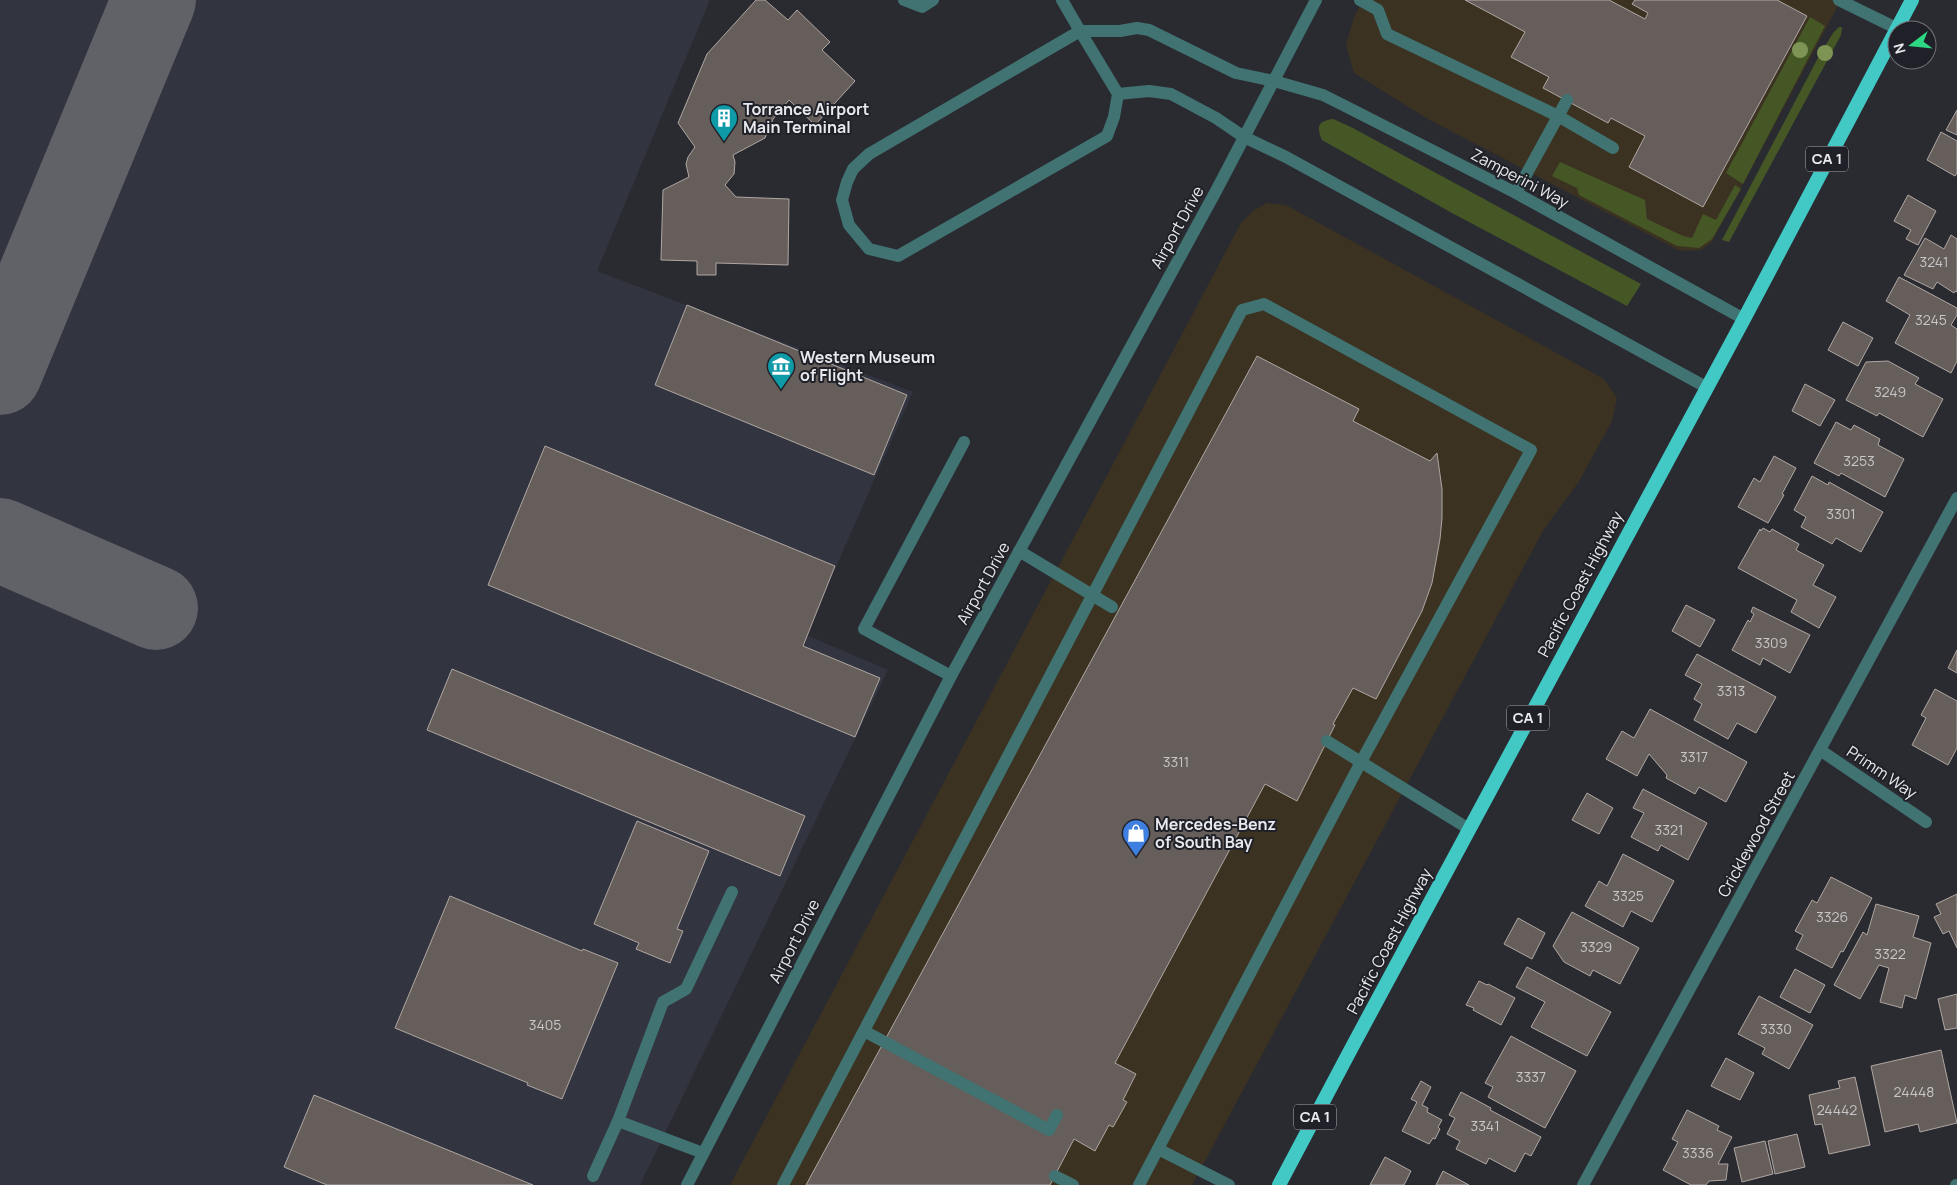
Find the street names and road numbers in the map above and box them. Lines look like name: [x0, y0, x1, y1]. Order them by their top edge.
street label: Zamperini Way: [1467, 143, 1573, 213]
road number: CA 1: [1806, 146, 1848, 172]
street label: Airport Drive: [1145, 182, 1209, 272]
street label: Pacific Coast Highway: [1532, 507, 1628, 661]
street label: Airport Drive: [951, 538, 1015, 628]
road number: CA 1: [1507, 706, 1549, 730]
street label: Primm Way: [1842, 740, 1922, 804]
street label: Cricklewood Street: [1712, 767, 1800, 901]
street label: Pacific Coast Highway: [1341, 864, 1437, 1018]
street label: Airport Drive: [763, 895, 825, 987]
road number: CA 1: [1294, 1104, 1336, 1130]

